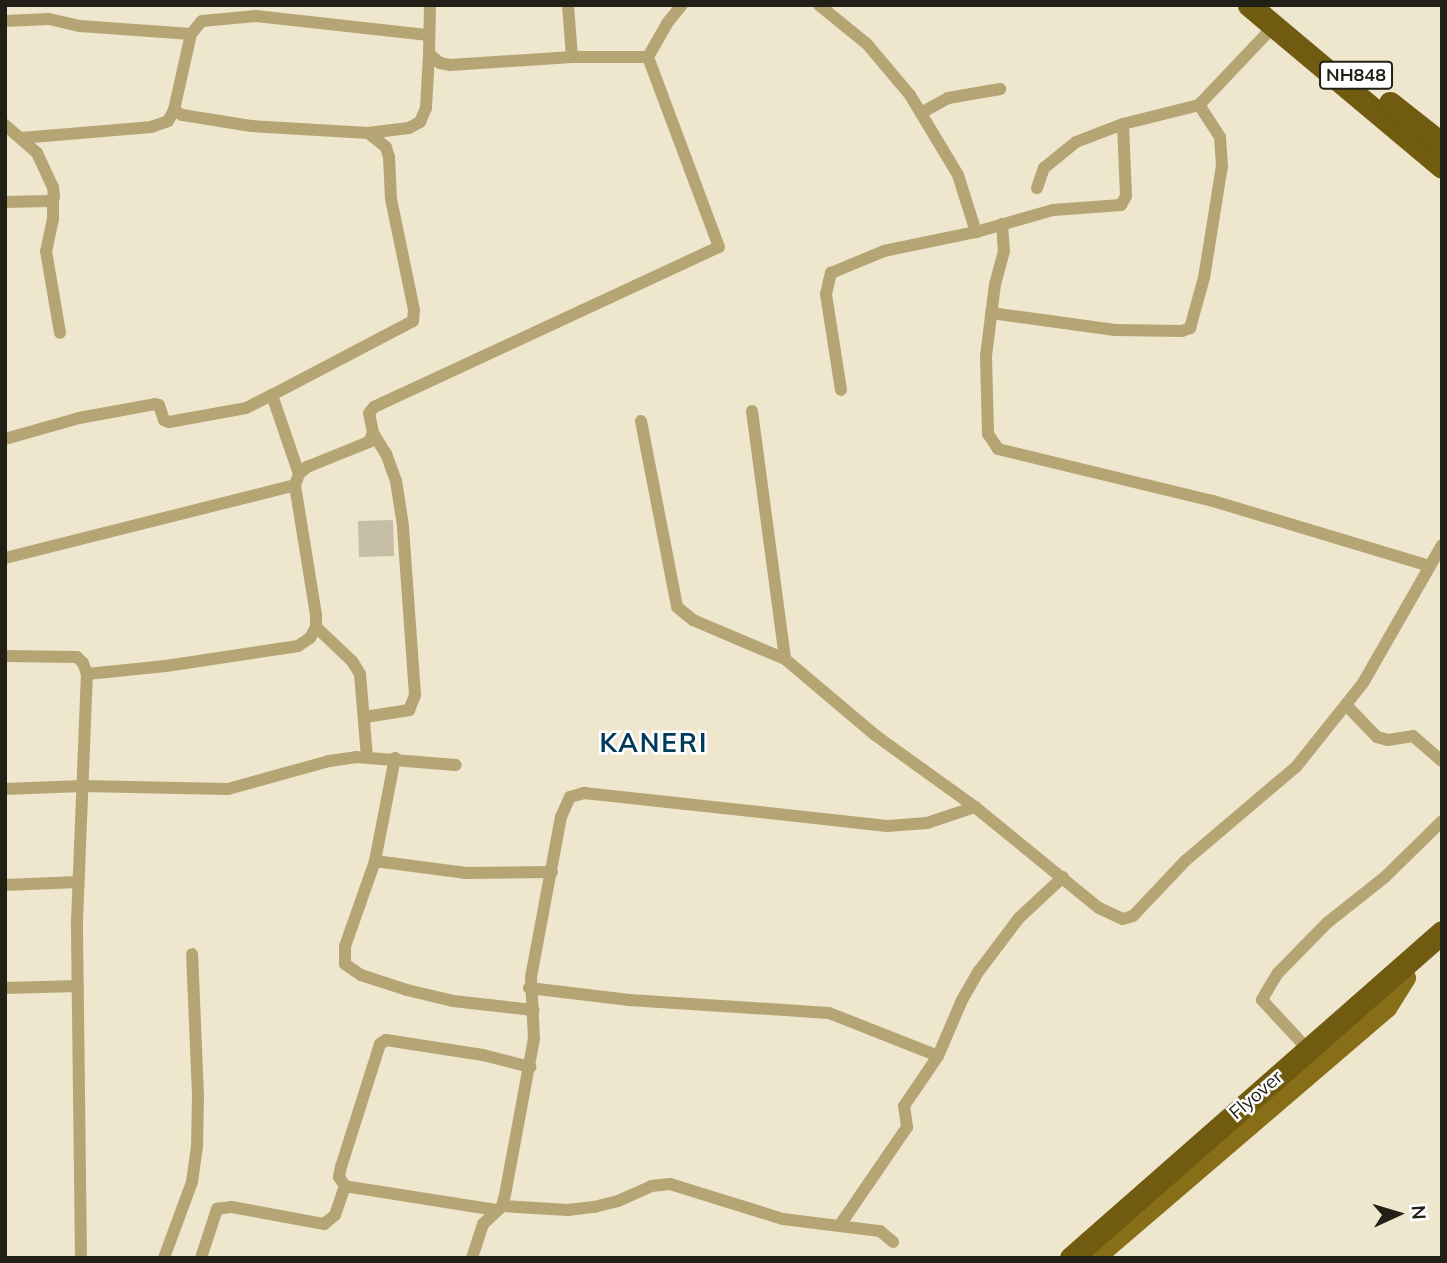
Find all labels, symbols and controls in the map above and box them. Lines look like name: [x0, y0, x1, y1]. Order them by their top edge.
road number: NH848: [1318, 60, 1394, 90]
district label: KANERI: [600, 727, 708, 759]
street label: Flyover: [1225, 1066, 1287, 1124]
north arrow: [1363, 1179, 1433, 1249]
text: N: [1406, 1205, 1431, 1221]

